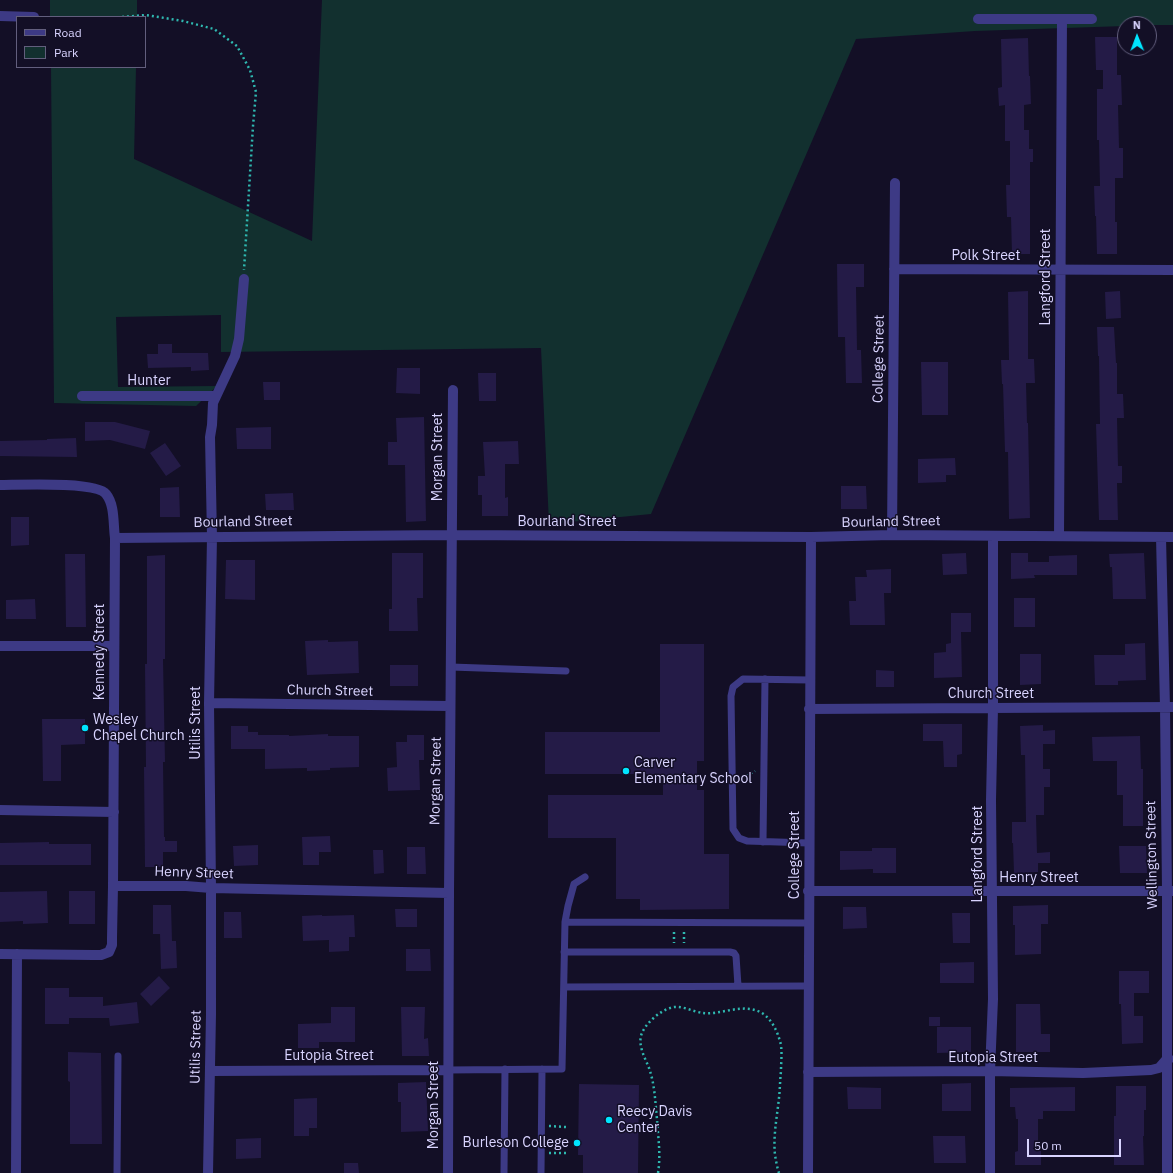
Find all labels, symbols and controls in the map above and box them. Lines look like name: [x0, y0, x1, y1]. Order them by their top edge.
legend: [16, 16, 146, 68]
north arrow: [1117, 16, 1157, 56]
text: N: [1133, 18, 1141, 32]
text: Road: [54, 25, 82, 40]
text: Park: [54, 45, 78, 60]
street label: Langford Street: [1038, 228, 1054, 326]
street label: Polk Street: [952, 248, 1020, 264]
street label: College Street: [870, 315, 888, 403]
street label: Hunter: [127, 373, 171, 389]
street label: Morgan Street: [430, 413, 446, 501]
street label: Bourland Street: [193, 513, 293, 531]
street label: Bourland Street: [841, 513, 941, 531]
street label: Bourland Street: [517, 514, 617, 530]
street label: Kennedy Street: [92, 604, 108, 700]
street label: Church Street: [287, 682, 373, 700]
street label: Utilis Street: [188, 686, 204, 760]
street label: Church Street: [948, 686, 1034, 702]
place label: Wesley Chapel Church: [93, 712, 185, 744]
marker: Wesley Chapel Church: [80, 723, 90, 733]
street label: Morgan Street: [427, 737, 445, 825]
place label: Carver Elementary School: [634, 755, 752, 788]
marker: Carver Elementary School: [621, 766, 631, 776]
street label: Wellington Street: [1143, 801, 1161, 909]
street label: Langford Street: [970, 805, 986, 903]
street label: College Street: [787, 811, 803, 899]
street label: Henry Street: [154, 863, 234, 883]
street label: Henry Street: [999, 870, 1079, 886]
street label: Utilis Street: [187, 1010, 205, 1084]
street label: Eutopia Street: [284, 1048, 374, 1064]
street label: Eutopia Street: [948, 1050, 1038, 1066]
street label: Morgan Street: [426, 1061, 442, 1149]
place label: Reecy Davis Center: [617, 1104, 692, 1136]
marker: Reecy Davis Center: [604, 1115, 614, 1125]
scale bar: [1029, 1131, 1123, 1157]
place label: Burleson College: [463, 1135, 569, 1151]
marker: Burleson College: [572, 1138, 582, 1148]
text: 50 m: [1034, 1138, 1062, 1153]

